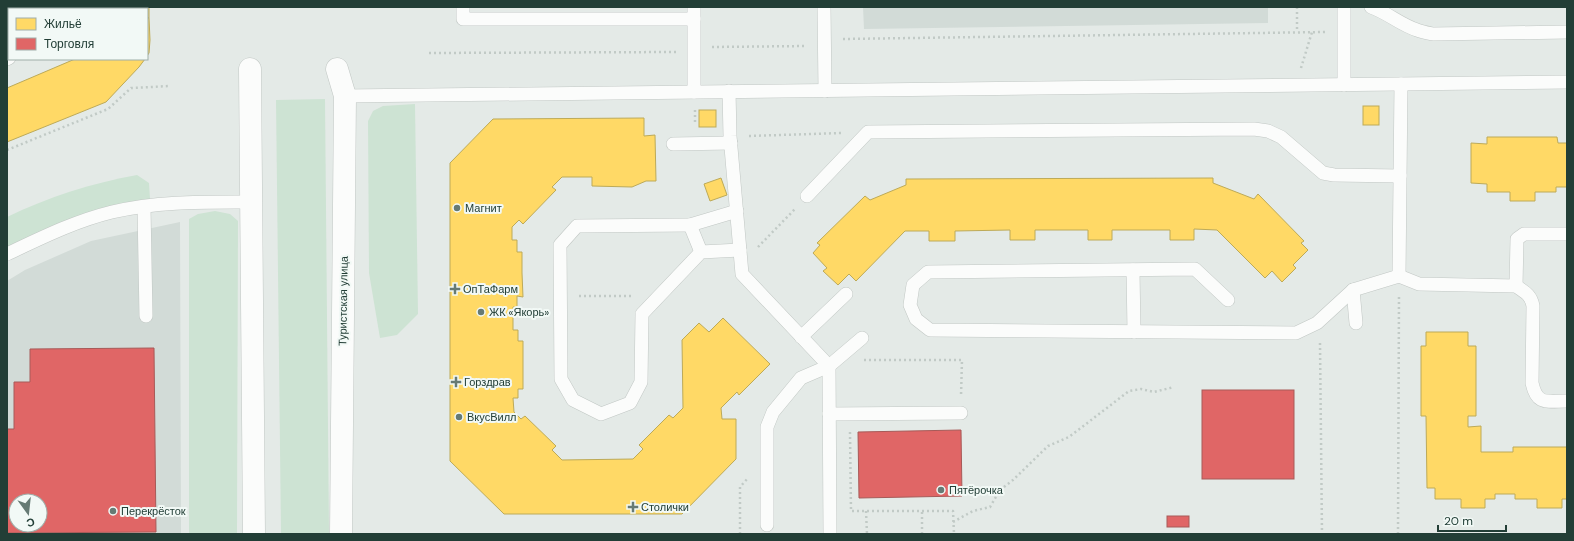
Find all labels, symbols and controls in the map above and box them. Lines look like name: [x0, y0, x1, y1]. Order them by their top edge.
legend: [8, 8, 148, 60]
text: Жильё: [44, 16, 82, 32]
text: Торговля: [44, 36, 94, 52]
place label: Магнит: [465, 201, 502, 215]
marker: Магнит: [452, 203, 462, 213]
street label: Туристская улица: [335, 255, 351, 346]
place label: ОпТаФарм: [463, 282, 518, 296]
marker: ОпТаФарм: [450, 284, 460, 294]
place label: ЖК «Якорь»: [489, 305, 549, 319]
marker: ЖК «Якорь»: [476, 307, 486, 317]
place label: Горздрав: [464, 375, 511, 389]
marker: Горздрав: [451, 377, 461, 387]
place label: ВкусВилл: [467, 410, 516, 424]
marker: ВкусВилл: [454, 412, 464, 422]
place label: Пятёрочка: [949, 483, 1004, 497]
marker: Пятёрочка: [936, 485, 946, 495]
north arrow: [8, 493, 48, 533]
place label: Столички: [641, 500, 689, 514]
marker: Столички: [628, 502, 638, 512]
place label: Перекрёсток: [121, 504, 186, 518]
marker: Перекрёсток: [108, 506, 118, 516]
scale bar: [1438, 507, 1506, 533]
text: 20 m: [1444, 513, 1473, 529]
text: С: [25, 515, 36, 530]

